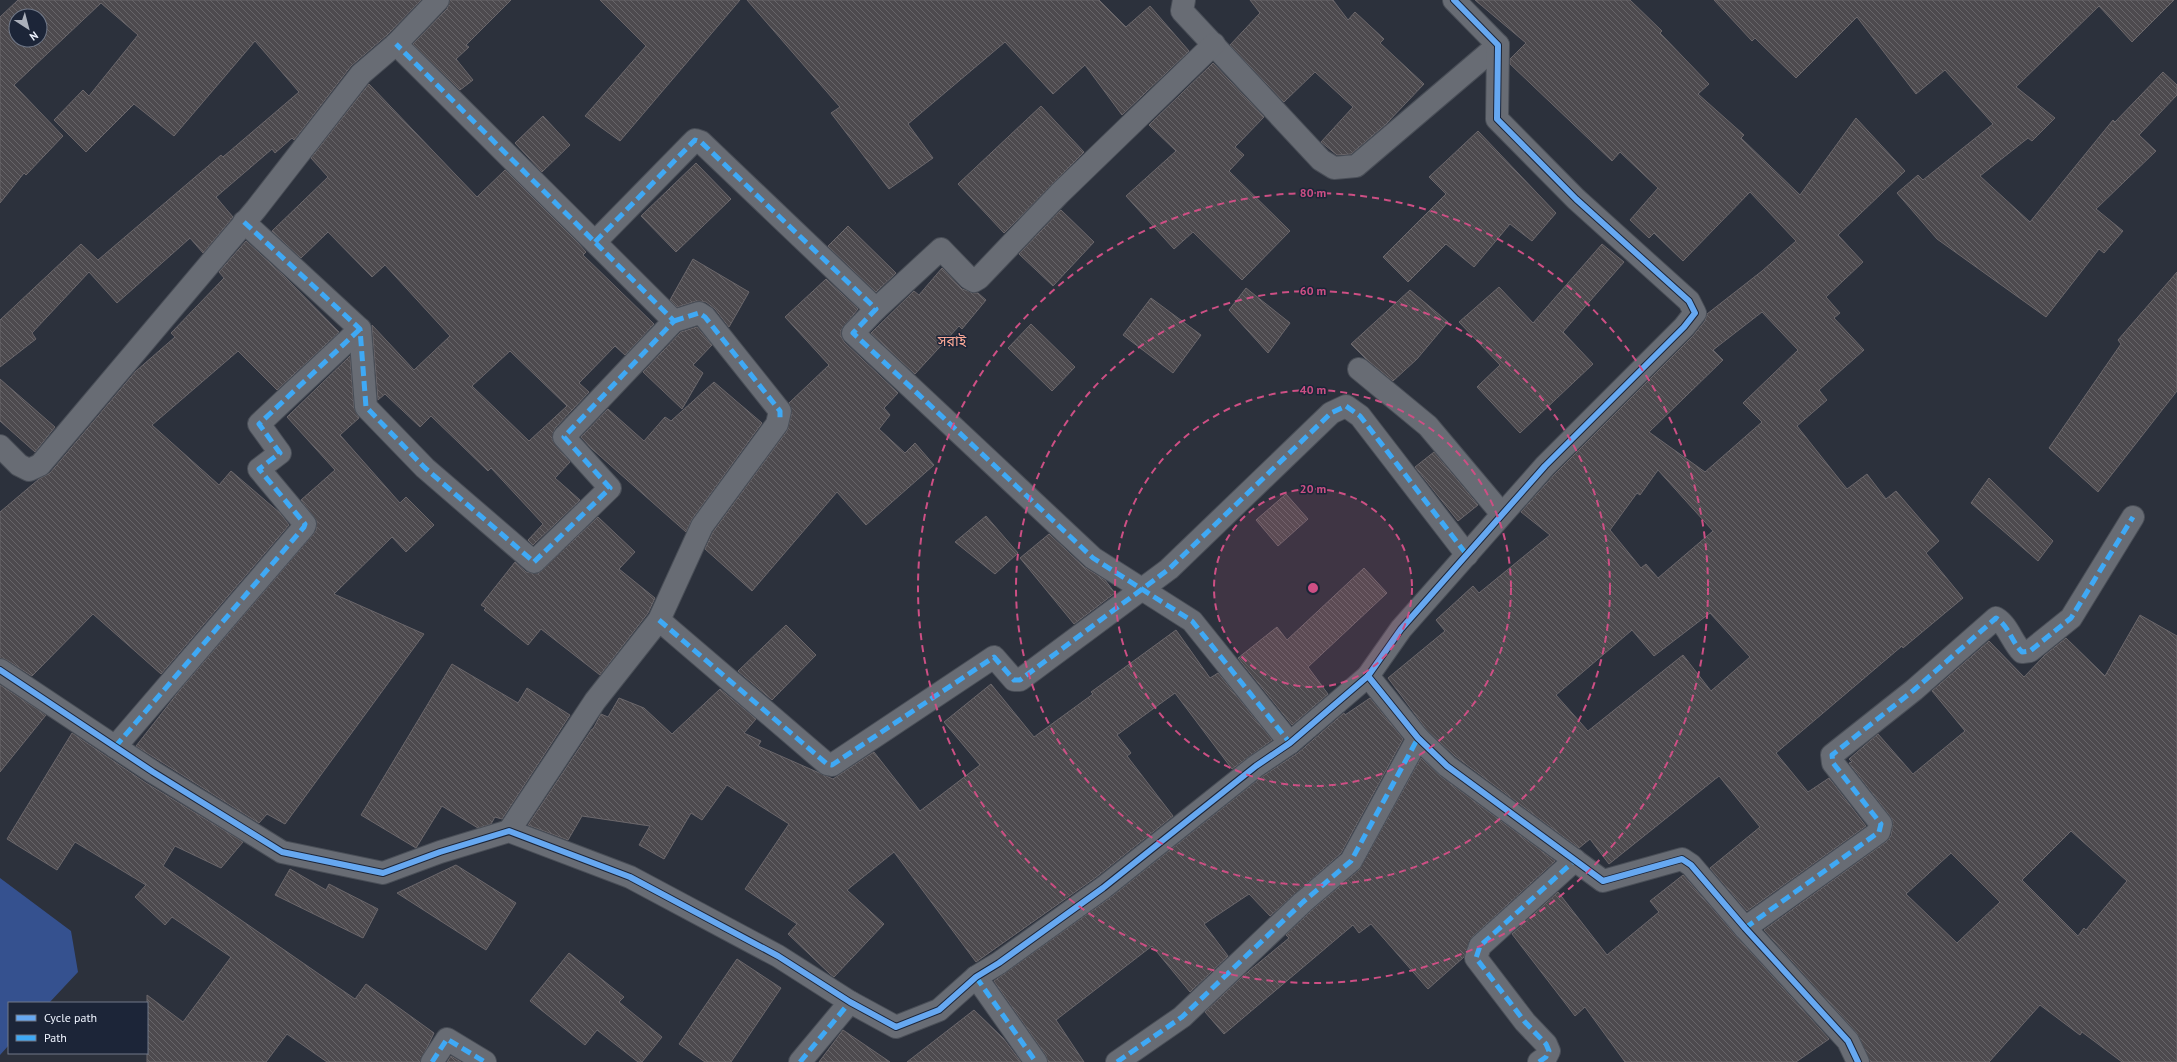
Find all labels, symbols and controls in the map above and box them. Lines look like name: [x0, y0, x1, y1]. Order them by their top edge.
north arrow: [8, 8, 48, 48]
text: N: [27, 28, 41, 44]
text: 80 m: [1300, 185, 1326, 200]
text: 60 m: [1300, 283, 1326, 298]
district label: সরাই: [937, 332, 967, 350]
text: 40 m: [1300, 382, 1326, 397]
text: 20 m: [1300, 481, 1326, 496]
centre of rings: [1306, 581, 1320, 595]
legend: [8, 1002, 148, 1054]
text: Cycle path: [44, 1010, 97, 1025]
text: Path: [44, 1030, 67, 1045]

